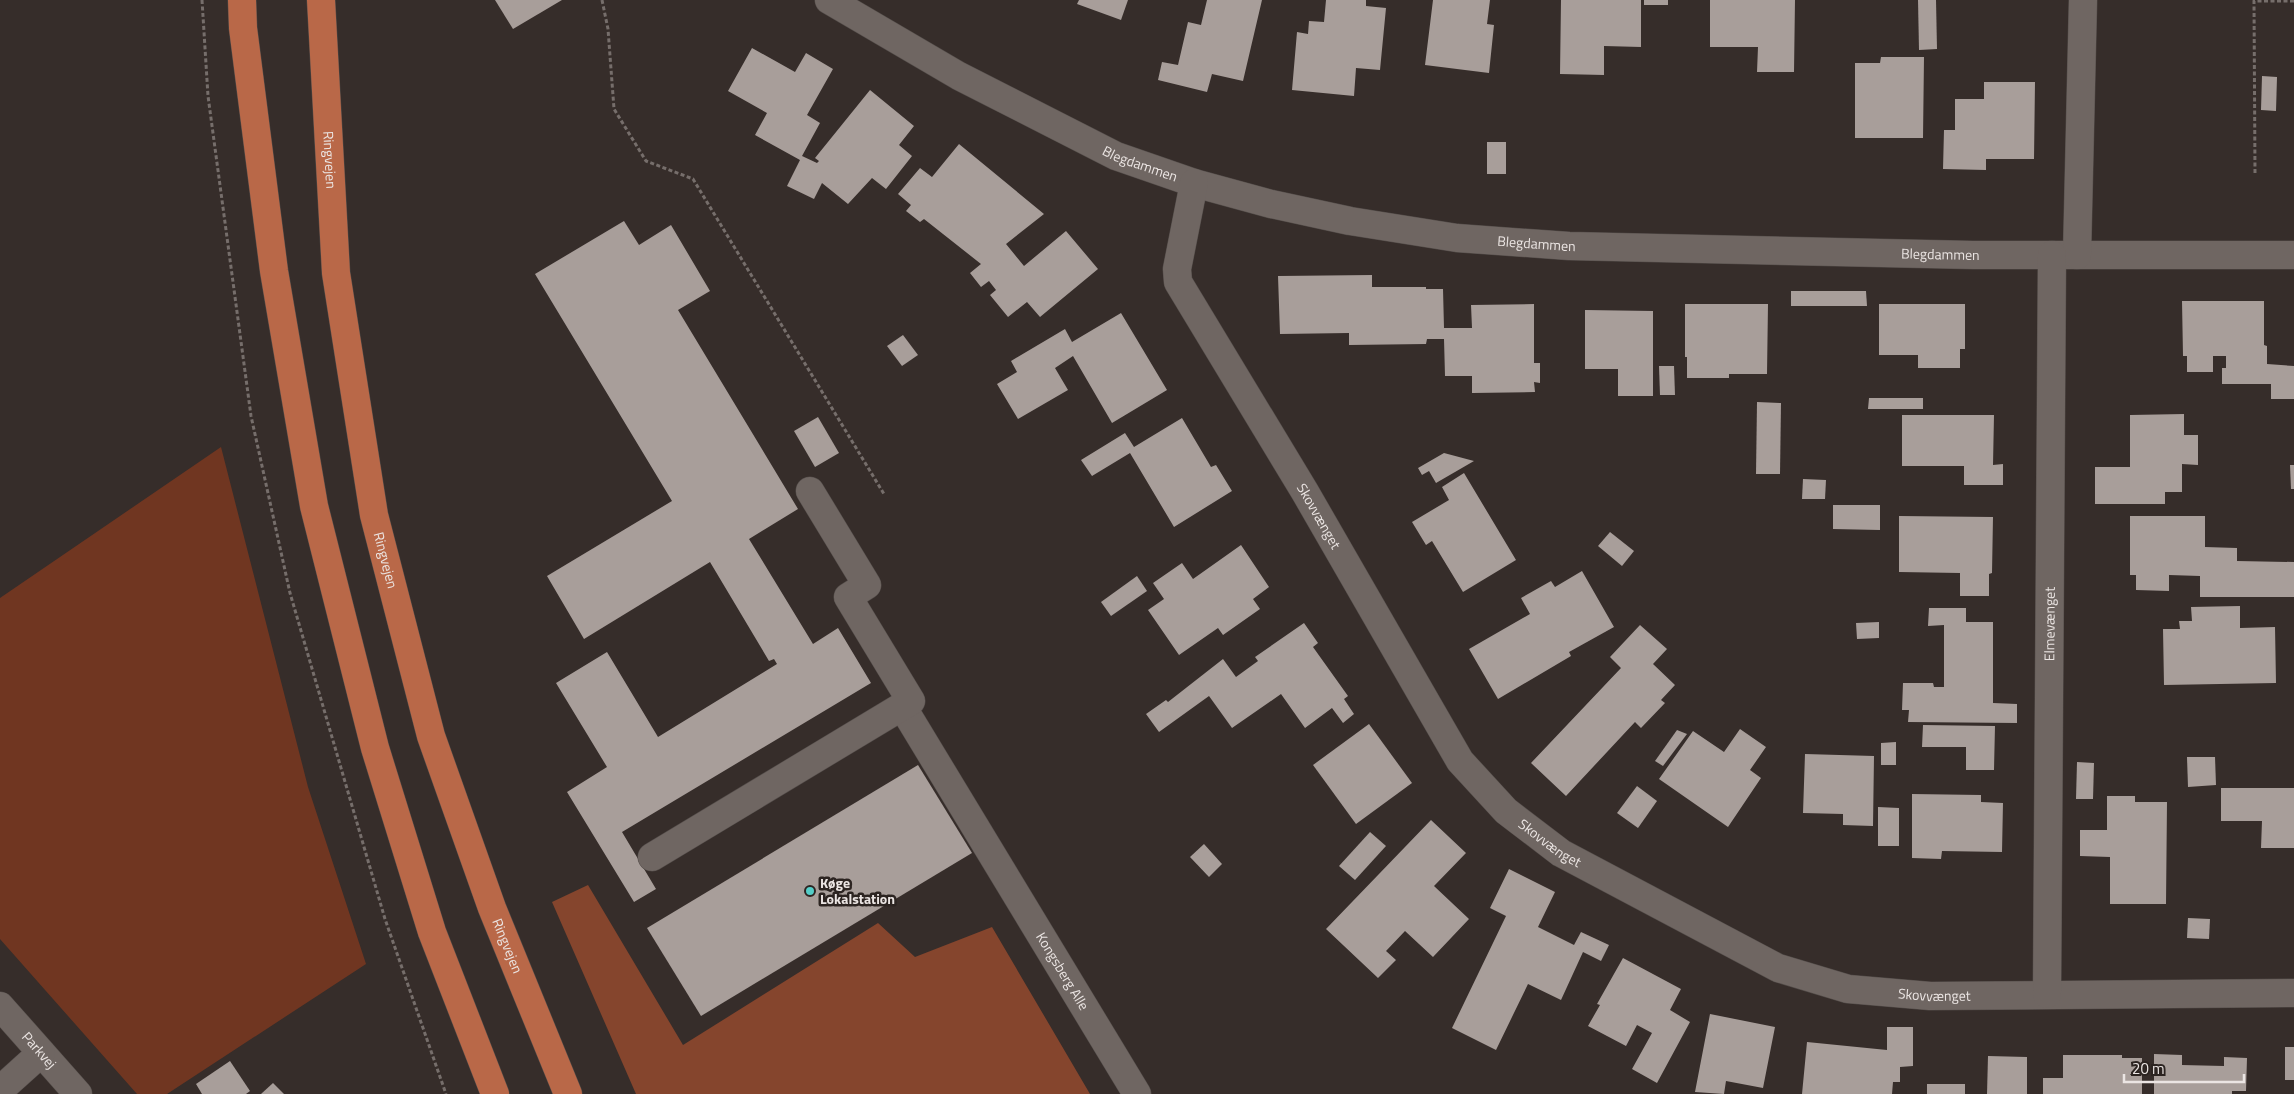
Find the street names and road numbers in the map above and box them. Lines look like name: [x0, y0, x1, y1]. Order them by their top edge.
street label: Ringvejen: [318, 130, 342, 189]
street label: Blegdammen: [1099, 140, 1181, 187]
street label: Blegdammen: [1497, 230, 1576, 256]
street label: Blegdammen: [1901, 242, 1980, 265]
street label: Skovvænget: [1292, 479, 1347, 553]
street label: Ringvejen: [369, 529, 404, 591]
street label: Elmevænget: [2038, 587, 2060, 661]
street label: Skovvænget: [1514, 813, 1585, 872]
street label: Ringvejen: [487, 915, 529, 976]
street label: Kongsberg Alle: [1031, 928, 1095, 1014]
street label: Skovvænget: [1897, 982, 1971, 1006]
street label: Parkvej: [17, 1027, 62, 1073]

